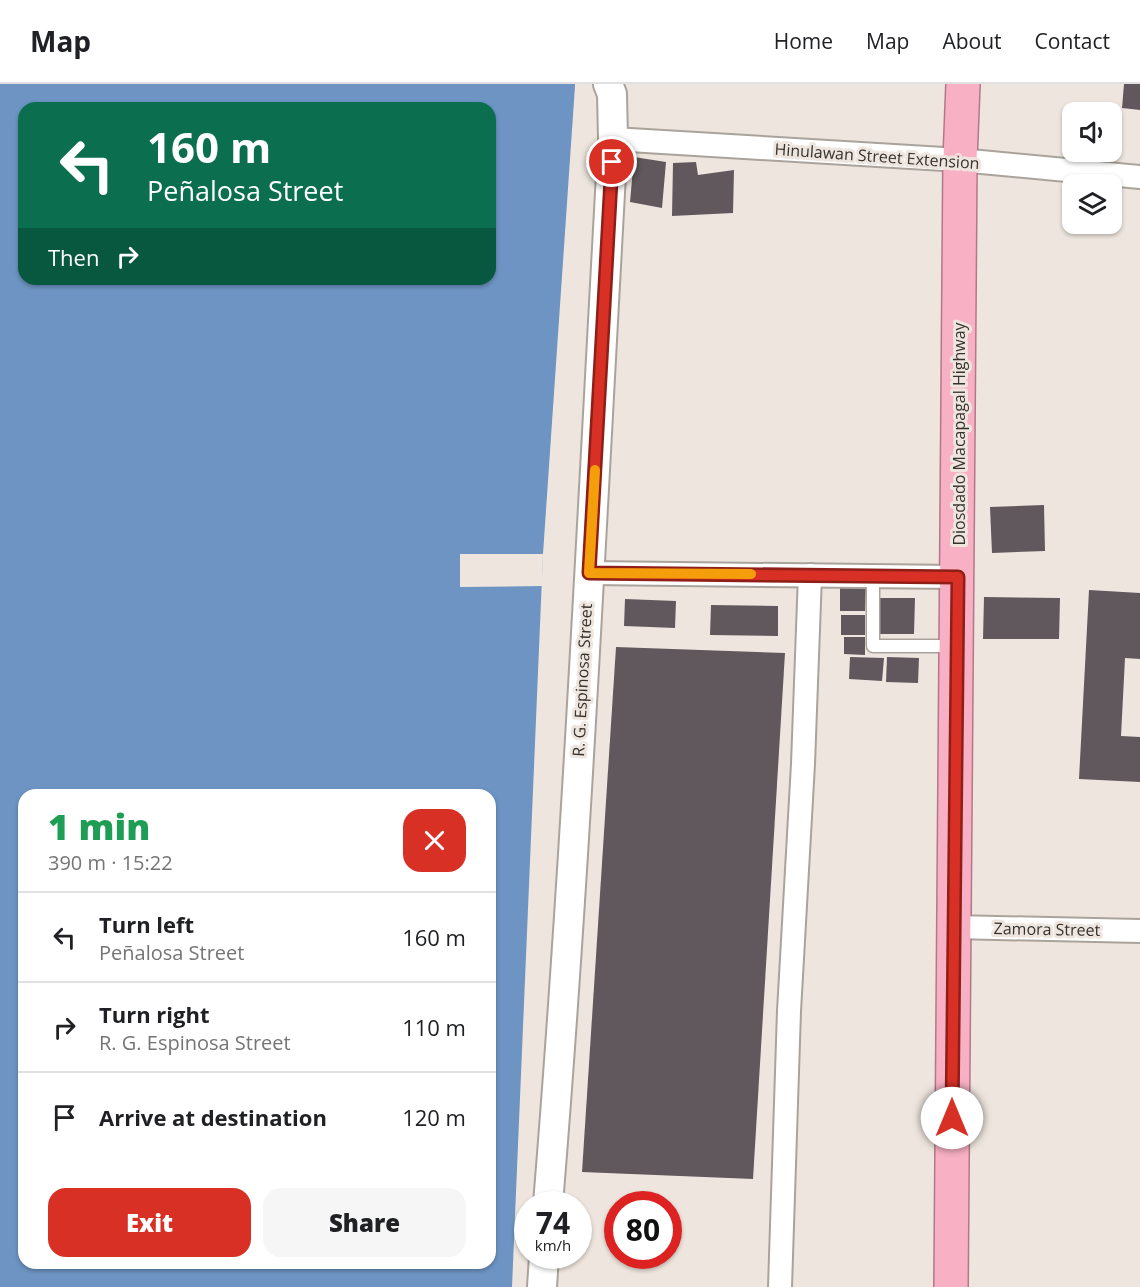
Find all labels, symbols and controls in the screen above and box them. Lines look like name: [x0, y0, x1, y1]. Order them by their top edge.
text: Map: [30, 22, 91, 60]
text: Home: [774, 27, 833, 55]
text: Map: [866, 27, 909, 55]
text: About: [942, 27, 1002, 55]
text: Contact: [1035, 27, 1110, 55]
map controls: [1062, 102, 1122, 234]
button: sound: [1062, 102, 1122, 162]
text: 160 m: [147, 118, 271, 175]
icon: left: [48, 126, 126, 204]
pin: [586, 136, 637, 187]
street label: Hinulawan Street Extension: [774, 138, 980, 174]
icon: arrive: [595, 145, 628, 178]
text: Peñalosa Street: [147, 172, 343, 209]
button: layers: [1062, 174, 1122, 234]
icon: right: [111, 240, 144, 273]
text: Then: [48, 242, 99, 272]
street label: Diosdado Macapagal Highway: [948, 321, 970, 546]
street label: R. G. Espinosa Street: [567, 603, 597, 757]
text: 1 min: [48, 802, 150, 851]
button: close: [403, 809, 466, 872]
text: 390 m · 15:22: [48, 849, 173, 876]
text: Turn left: [99, 909, 194, 939]
street label: Zamora Street: [993, 917, 1101, 941]
icon: left: [48, 921, 81, 954]
text: 160 m: [402, 922, 466, 952]
text: Peñalosa Street: [99, 939, 244, 966]
text: Turn right: [99, 999, 210, 1029]
icon: right: [48, 1011, 81, 1044]
text: 110 m: [402, 1012, 466, 1042]
text: R. G. Espinosa Street: [99, 1029, 291, 1056]
position arrow: [920, 1086, 984, 1150]
icon: arrive: [48, 1101, 81, 1134]
text: Arrive at destination: [99, 1102, 327, 1132]
text: 120 m: [402, 1102, 466, 1132]
button: Exit: [48, 1188, 251, 1257]
button: Share: [263, 1188, 466, 1257]
speed limit sign: 80: [604, 1191, 682, 1269]
text: 74: [536, 1202, 570, 1243]
text: km/h: [535, 1235, 571, 1255]

